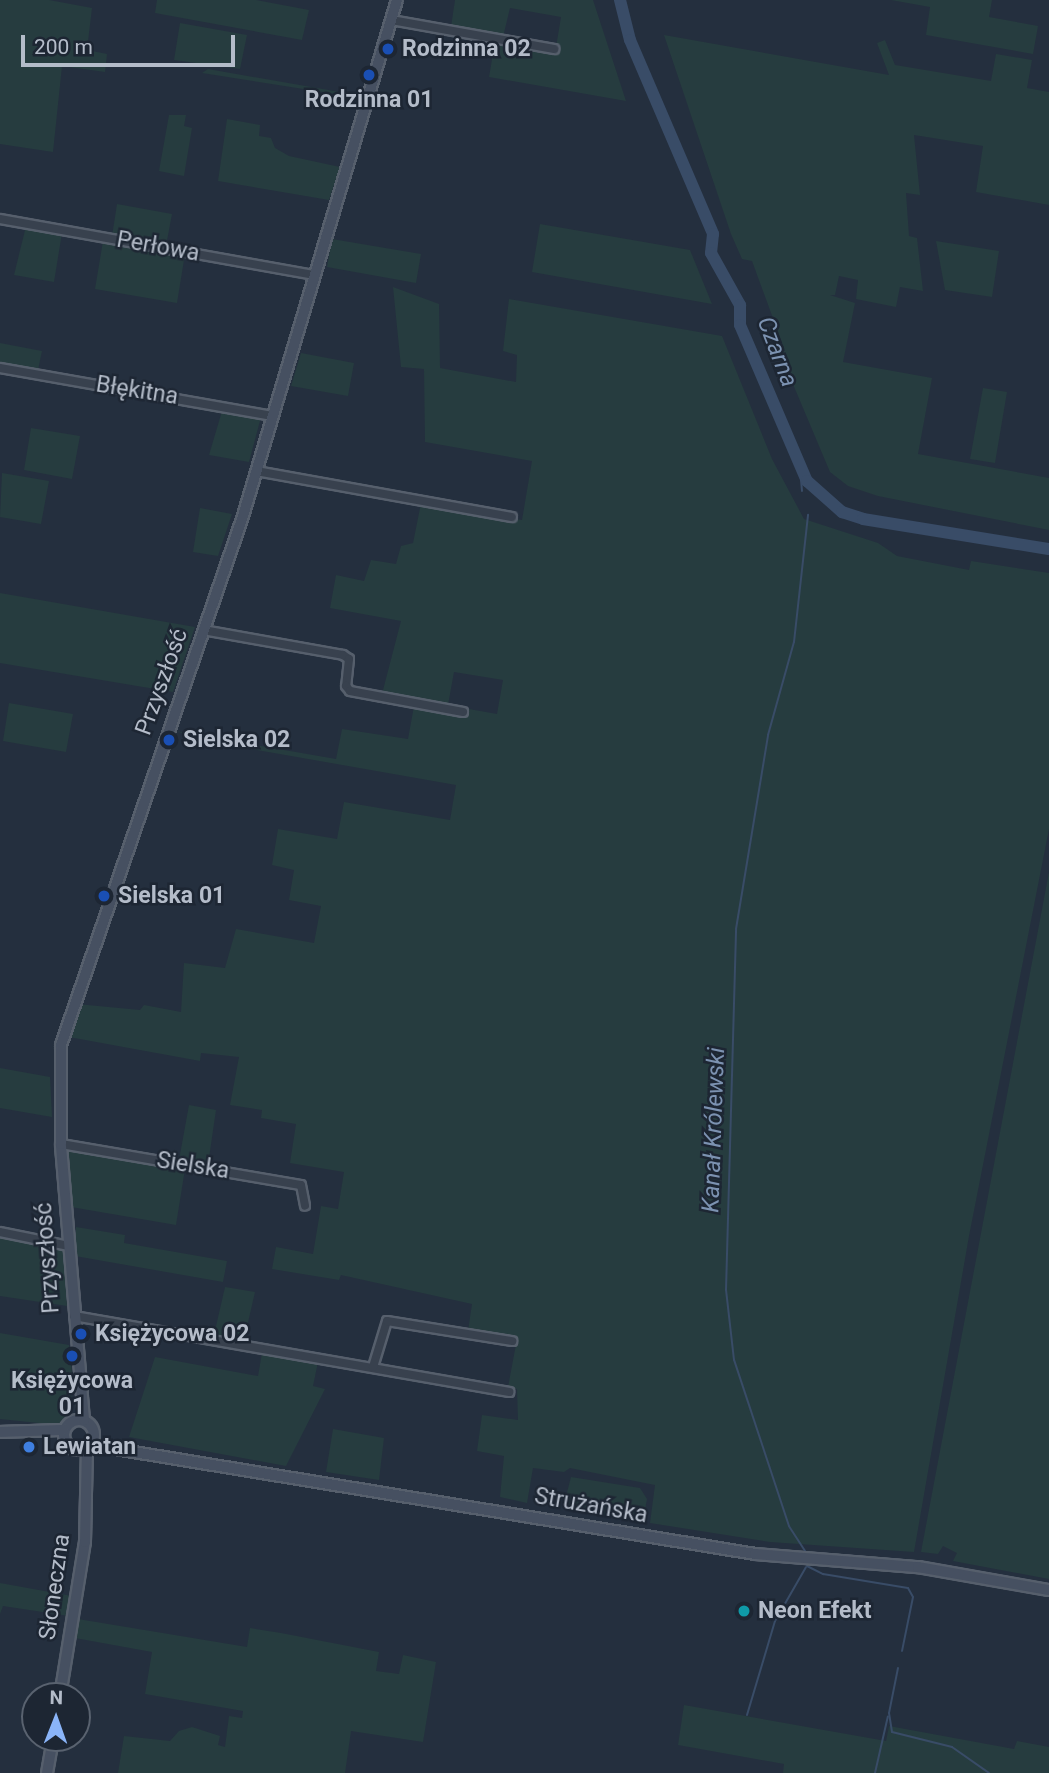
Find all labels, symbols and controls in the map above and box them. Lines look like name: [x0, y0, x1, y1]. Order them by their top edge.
scale bar: [24, 21, 238, 65]
text: 200 m: [34, 35, 93, 59]
place label: Rodzinna 02: [402, 35, 531, 63]
marker: Rodzinna 02: [380, 41, 396, 57]
marker: Rodzinna 01: [361, 67, 377, 83]
place label: Rodzinna 01: [305, 86, 433, 114]
street label: Perłowa: [114, 226, 202, 268]
water label: Czarna: [751, 313, 803, 391]
street label: Błękitna: [94, 371, 180, 411]
street label: Przyszłość: [130, 625, 194, 739]
place label: Sielska 02: [183, 726, 290, 754]
marker: Sielska 02: [161, 732, 177, 748]
place label: Sielska 01: [118, 882, 225, 910]
marker: Sielska 01: [96, 888, 112, 904]
water label: Kanał Królewski: [697, 1047, 731, 1213]
street label: Sielska: [155, 1147, 231, 1185]
street label: Przyszłość: [30, 1202, 66, 1314]
place label: Księżycowa 02: [95, 1320, 249, 1348]
marker: Księżycowa 02: [73, 1326, 89, 1342]
marker: Księżycowa 01: [64, 1348, 80, 1364]
place label: Księżycowa 01: [11, 1367, 133, 1421]
place label: Lewiatan: [43, 1433, 136, 1461]
marker: Lewiatan: [21, 1439, 37, 1455]
street label: Strużańska: [532, 1482, 650, 1530]
street label: Słoneczna: [34, 1532, 76, 1642]
place label: Neon Efekt: [758, 1597, 871, 1625]
marker: Neon Efekt: [736, 1603, 752, 1619]
north arrow: [21, 1682, 91, 1752]
text: N: [49, 1686, 63, 1709]

